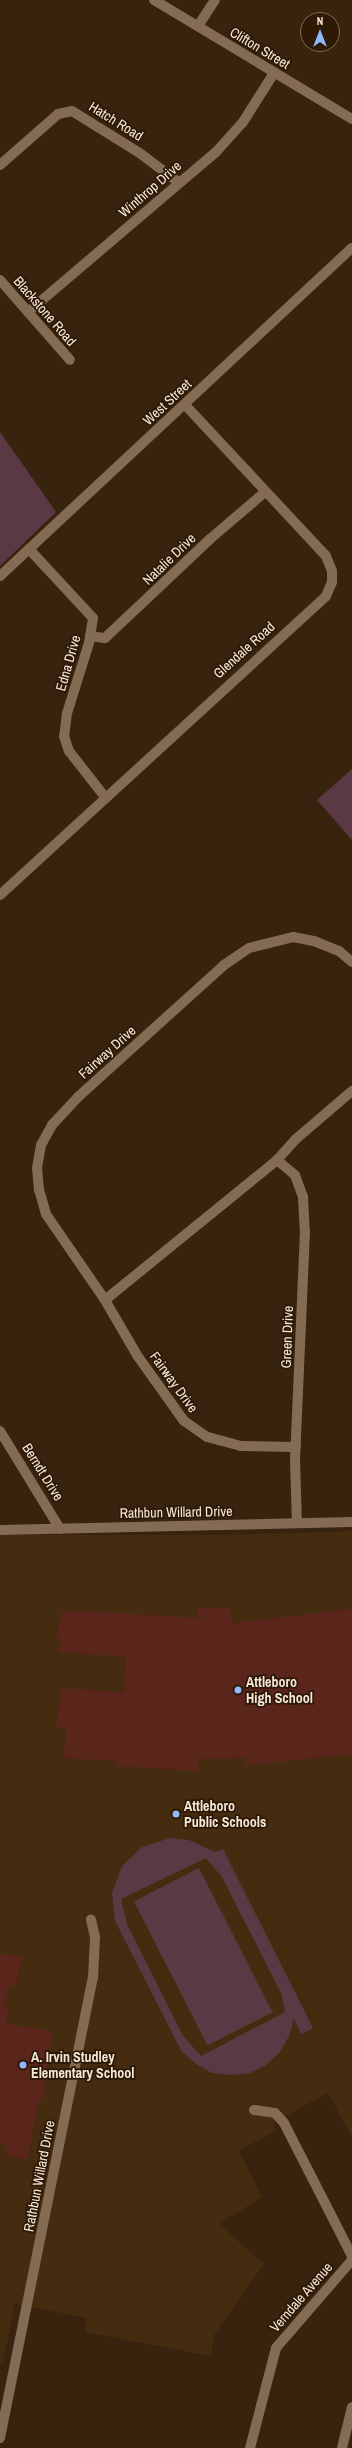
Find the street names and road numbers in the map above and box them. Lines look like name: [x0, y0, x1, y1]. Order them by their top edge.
street label: Clifton Street: [227, 24, 293, 72]
street label: Hatch Road: [86, 98, 146, 144]
street label: Winthrop Drive: [115, 157, 185, 221]
street label: Blackstone Road: [10, 273, 80, 349]
street label: West Street: [139, 375, 195, 429]
street label: Natalie Drive: [139, 530, 199, 588]
street label: Glendale Road: [210, 618, 278, 682]
street label: Edna Drive: [52, 633, 84, 693]
street label: Fairway Drive: [75, 1022, 139, 1082]
street label: Green Drive: [278, 1305, 296, 1369]
street label: Fairway Drive: [146, 1348, 202, 1416]
street label: Berndt Drive: [19, 1440, 67, 1504]
street label: Rathbun Willard Drive: [119, 1503, 233, 1521]
street label: Rathbun Willard Drive: [20, 2119, 58, 2233]
street label: Verndale Avenue: [266, 2259, 336, 2335]

